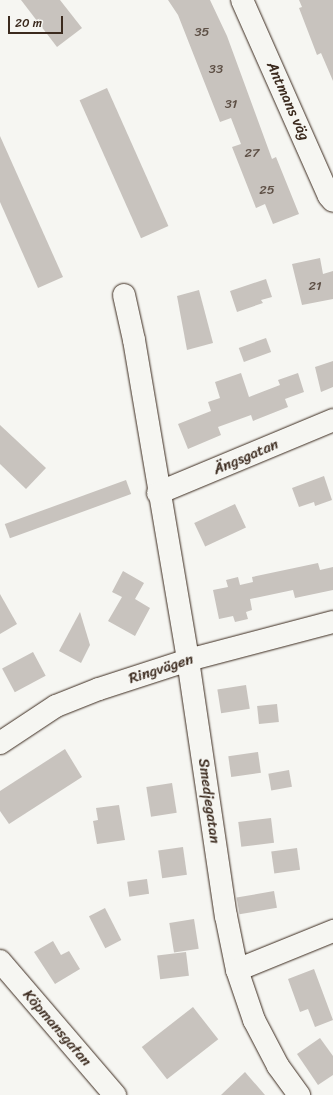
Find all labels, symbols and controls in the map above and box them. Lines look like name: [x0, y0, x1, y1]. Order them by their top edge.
scale bar: [10, 8, 65, 34]
text: 20 m: [15, 12, 42, 34]
house number: 35: [194, 24, 210, 40]
street label: Antmans väg: [263, 59, 313, 143]
house number: 33: [209, 61, 223, 77]
house number: 31: [225, 96, 237, 112]
house number: 27: [245, 145, 259, 161]
house number: 25: [259, 182, 275, 198]
house number: 21: [308, 278, 322, 294]
street label: Ängsgatan: [211, 435, 281, 479]
street label: Ringvägen: [126, 650, 196, 688]
street label: Smedjegatan: [194, 757, 224, 845]
street label: Köpmansgatan: [19, 986, 95, 1070]

